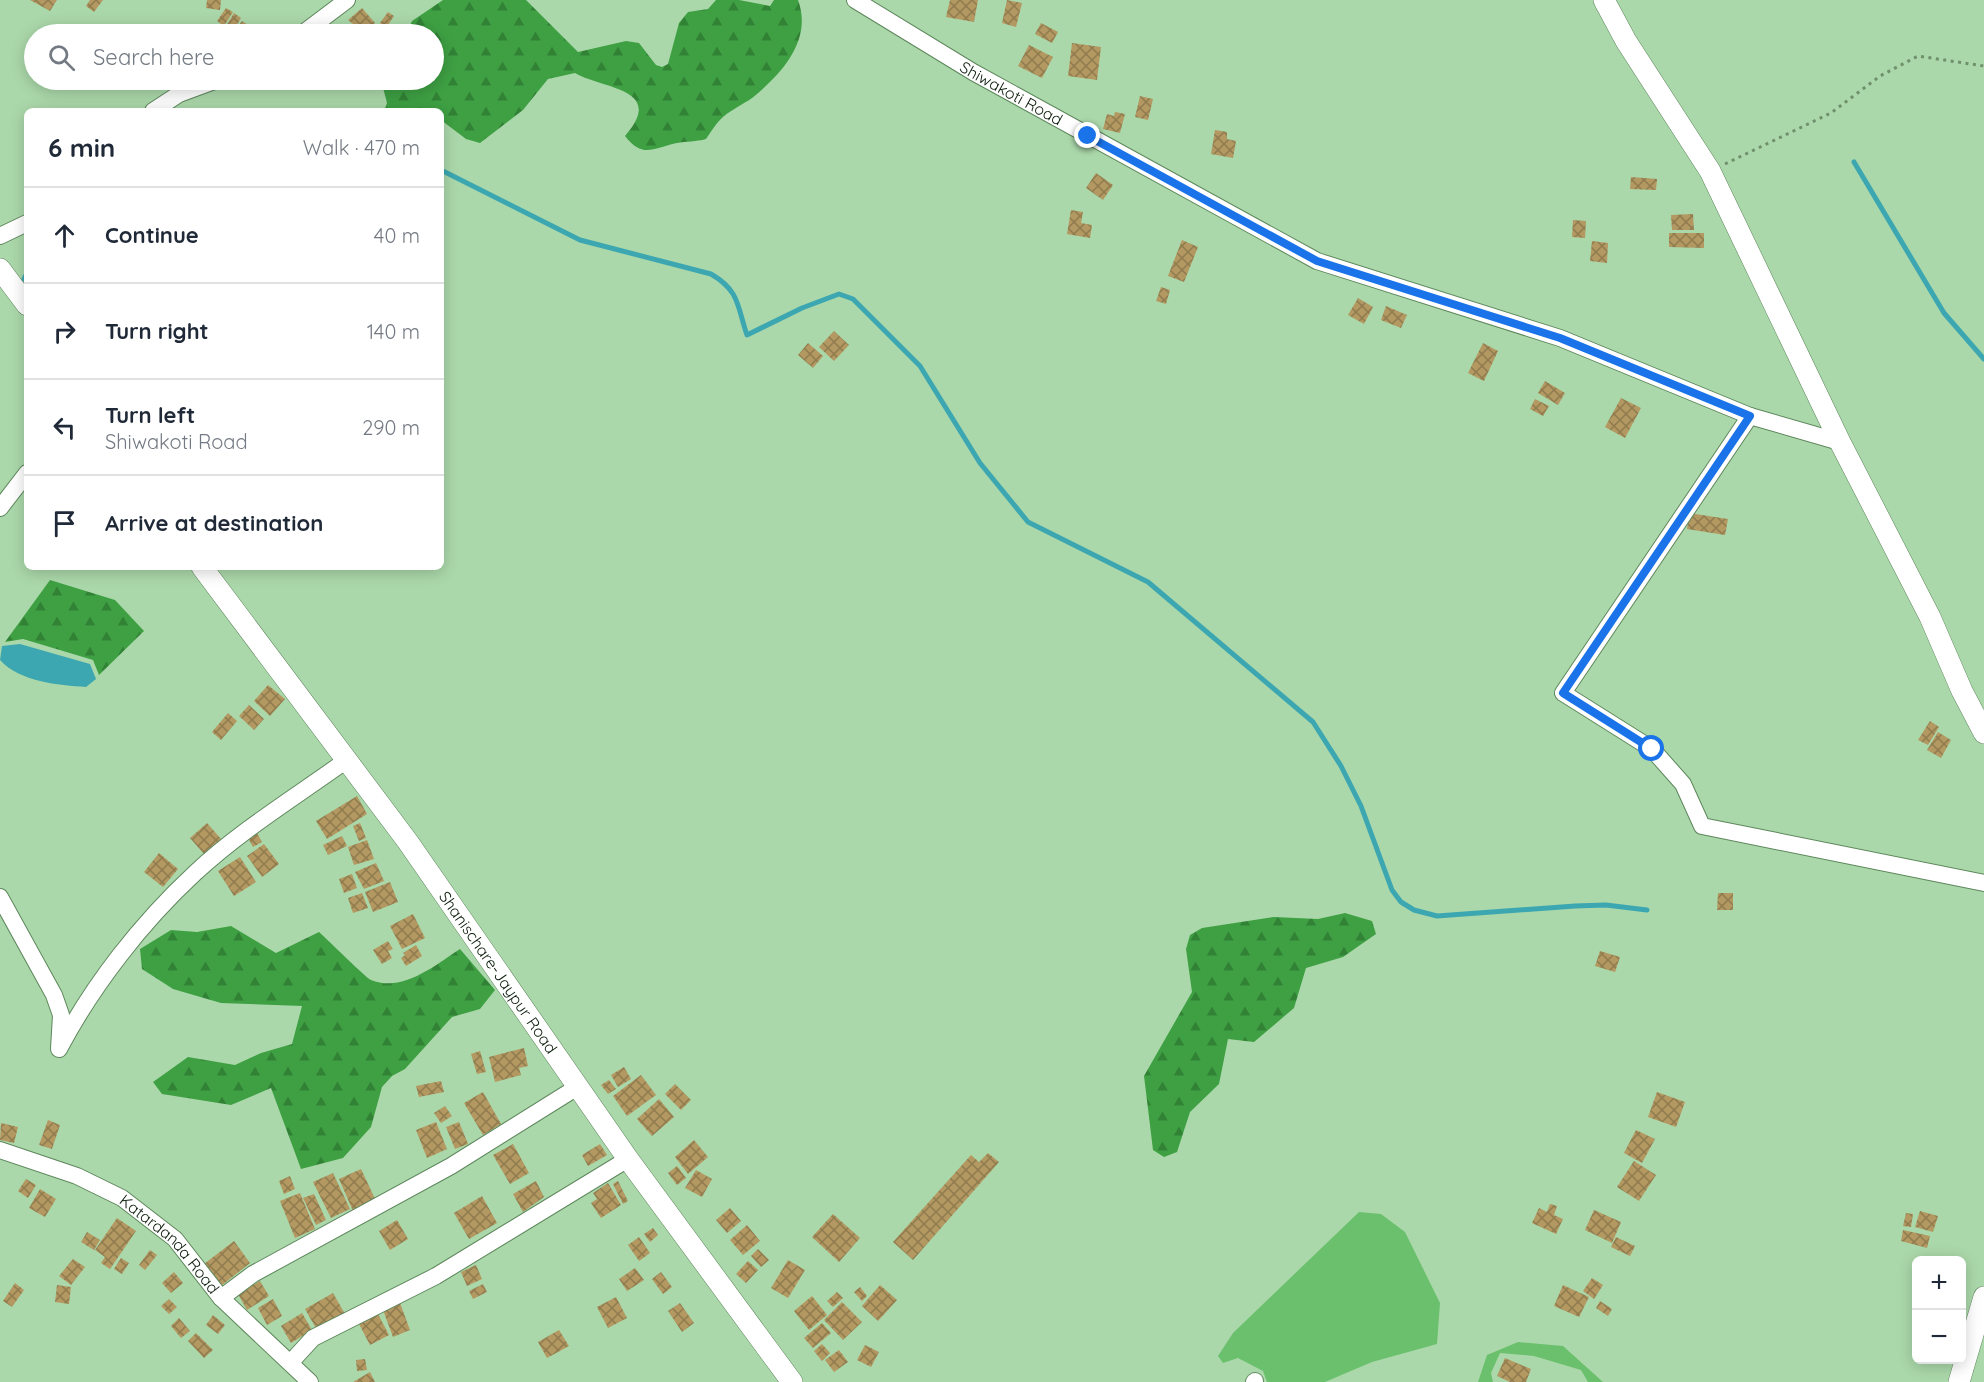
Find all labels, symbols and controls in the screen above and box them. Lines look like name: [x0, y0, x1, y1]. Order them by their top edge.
search box: [24, 24, 444, 90]
icon: search: [45, 41, 78, 74]
text: Search here: [93, 43, 214, 71]
street label: Shiwakoti Road: [956, 57, 1066, 129]
route end: [1074, 122, 1100, 148]
text: 6 min: [48, 131, 115, 164]
text: Walk · 470 m: [303, 135, 420, 160]
icon: ahead: [48, 219, 81, 252]
text: Continue: [105, 221, 199, 249]
text: 40 m: [374, 223, 420, 248]
icon: right: [48, 315, 81, 348]
text: Turn right: [105, 317, 209, 345]
text: 140 m: [367, 319, 420, 344]
text: Turn left: [105, 401, 195, 429]
icon: left: [48, 411, 81, 444]
text: 290 m: [362, 415, 420, 440]
text: Shiwakoti Road: [105, 429, 248, 454]
icon: arrive: [48, 507, 81, 540]
text: Arrive at destination: [105, 509, 323, 537]
route start: [1638, 735, 1664, 761]
street label: Shanischare-Jaypur Road: [435, 887, 562, 1057]
street label: Katardanda Road: [116, 1190, 224, 1298]
map controls: [1912, 1256, 1966, 1364]
button: +: [1912, 1256, 1966, 1310]
button: −: [1912, 1310, 1966, 1364]

